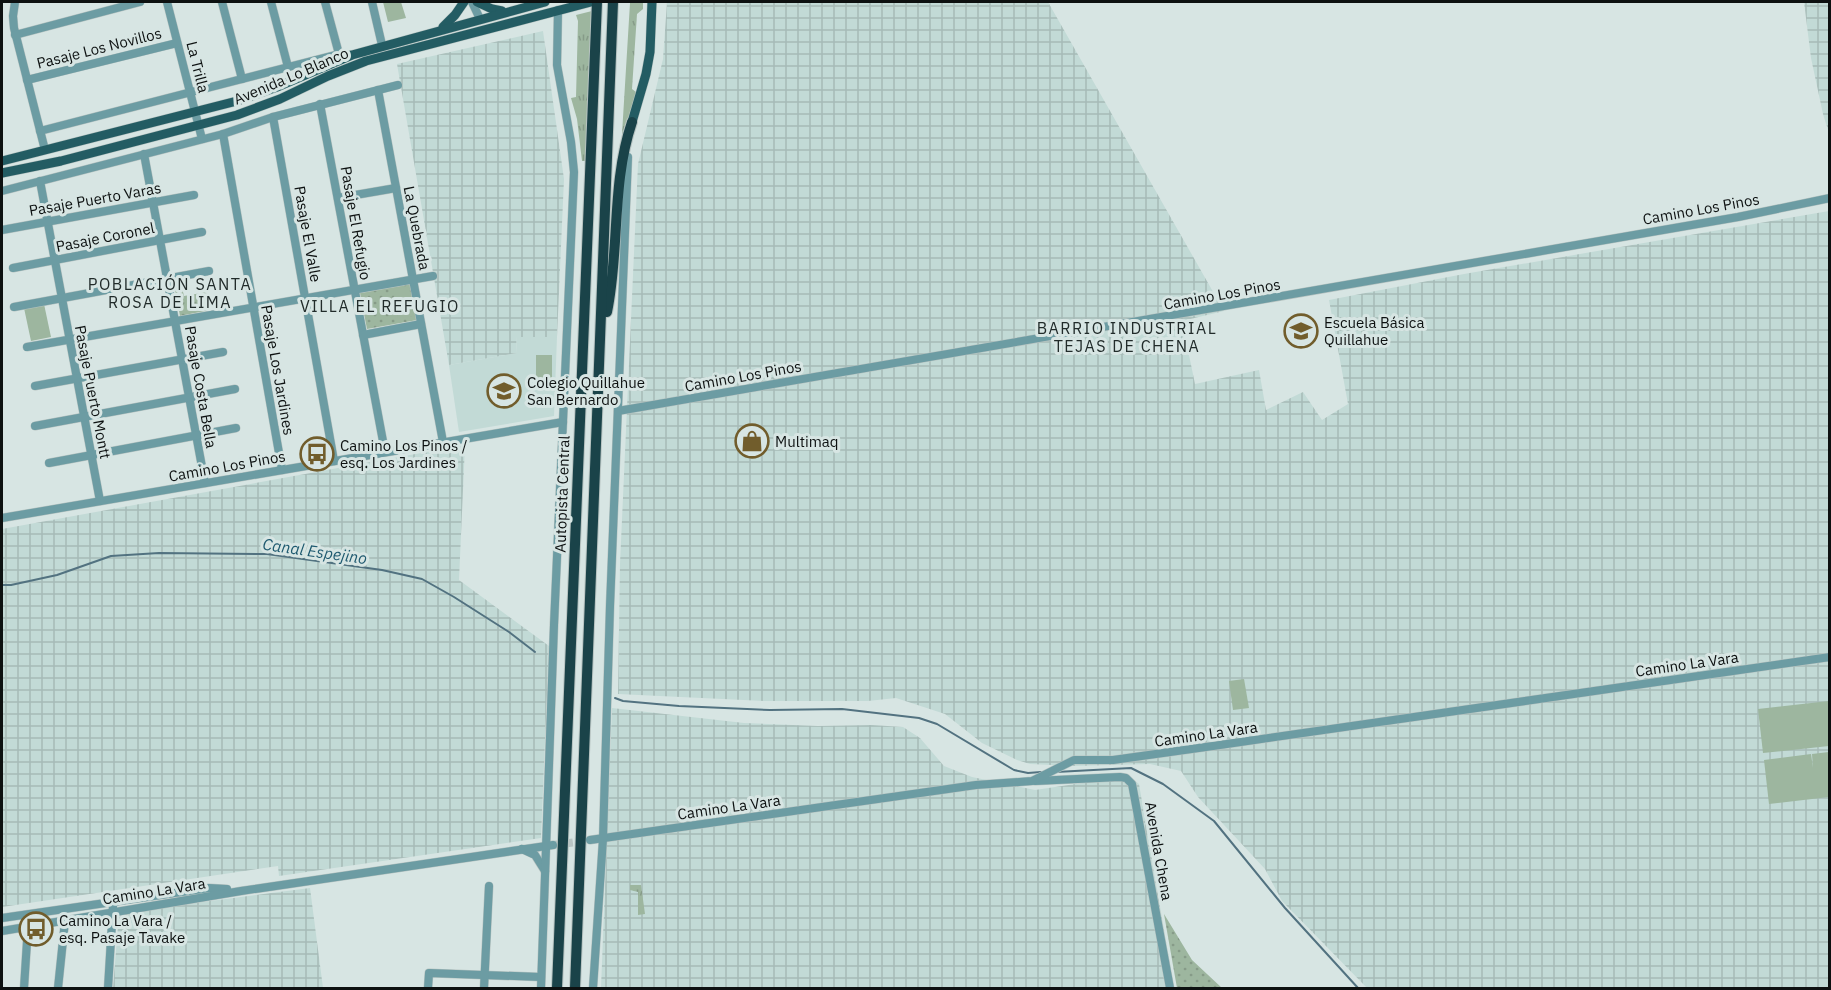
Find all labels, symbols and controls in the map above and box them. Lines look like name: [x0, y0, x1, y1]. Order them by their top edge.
street label: Pasaje Los Novillos: [34, 23, 164, 73]
street label: La Trilla: [182, 39, 214, 95]
street label: Avenida Lo Blanco: [231, 43, 351, 109]
street label: Pasaje El Refugio: [337, 165, 375, 281]
street label: Pasaje Puerto Varas: [27, 178, 163, 220]
street label: La Quebrada: [400, 184, 434, 272]
street label: Pasaje El Valle: [290, 185, 326, 283]
street label: Camino Los Pinos: [1641, 189, 1761, 229]
street label: Pasaje Coronel: [54, 218, 156, 256]
district label: POBLACIÓN SANTA ROSA DE LIMA: [88, 273, 252, 312]
street label: Camino Los Pinos: [1162, 274, 1282, 314]
district label: VILLA EL REFUGIO: [300, 296, 460, 316]
street label: Pasaje Los Jardines: [257, 303, 299, 437]
school or university icon: Escuela Básica Quillahue: [1283, 313, 1319, 349]
place label: Escuela Básica Quillahue: [1324, 313, 1424, 349]
district label: BARRIO INDUSTRIAL TEJAS DE CHENA: [1037, 318, 1217, 356]
street label: Pasaje Puerto Montt: [71, 324, 115, 460]
street label: Pasaje Costa Bella: [181, 324, 221, 450]
street label: Camino Los Pinos: [683, 356, 803, 396]
school or university icon: Colegio Quillahue San Bernardo: [486, 373, 522, 409]
place label: Colegio Quillahue San Bernardo: [527, 373, 645, 409]
shop icon: Multimaq: [734, 423, 770, 459]
place label: Multimaq: [775, 432, 839, 451]
street label: Autopista Central: [550, 435, 574, 553]
bus stop icon: Camino Los Pinos / esq. Los Jardines: [299, 436, 335, 472]
place label: Camino Los Pinos / esq. Los Jardines: [340, 436, 468, 472]
street label: Camino Los Pinos: [167, 446, 287, 486]
water label: Canal Espejino: [262, 534, 369, 568]
street label: Camino La Vara: [1634, 647, 1740, 681]
street label: Camino La Vara: [1153, 717, 1259, 751]
street label: Camino La Vara: [676, 790, 782, 824]
street label: Avenida Chena: [1141, 800, 1177, 902]
street label: Camino La Vara: [101, 873, 207, 909]
bus stop icon: Camino La Vara / esq. Pasaje Tavake: [18, 911, 54, 947]
place label: Camino La Vara / esq. Pasaje Tavake: [59, 911, 185, 947]

